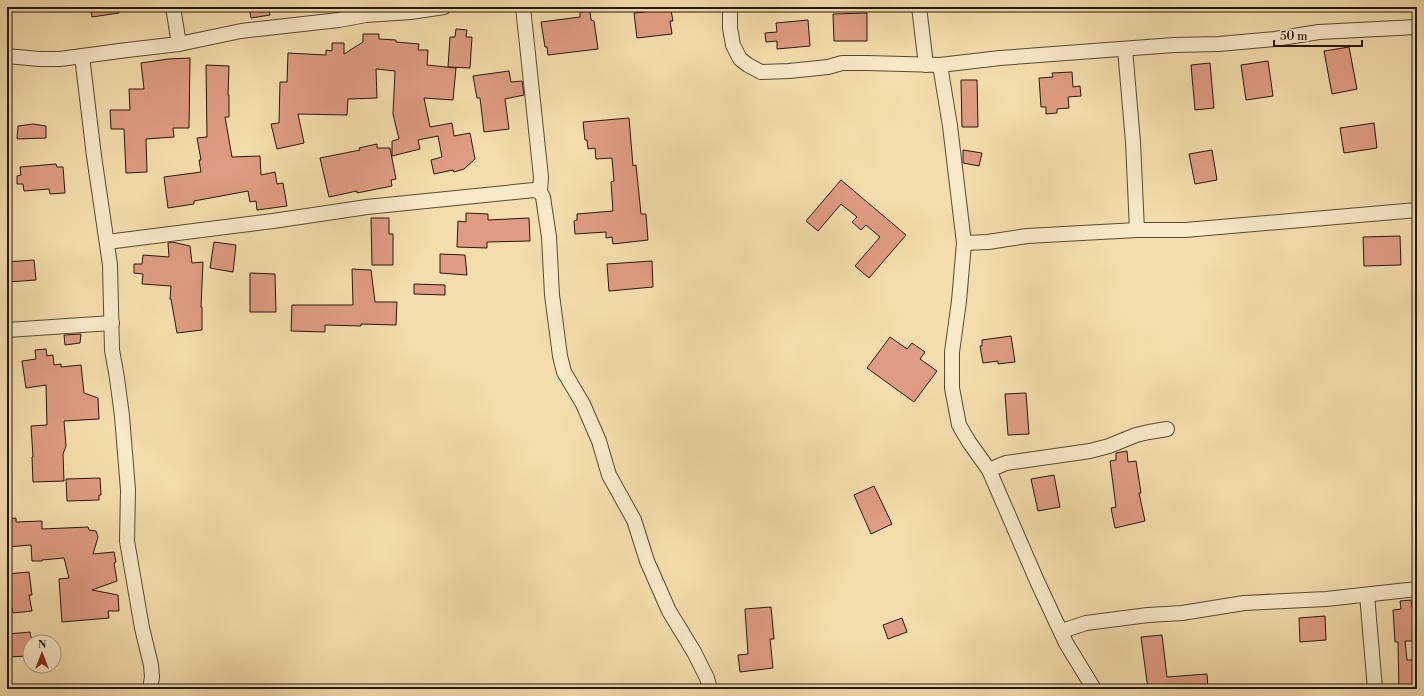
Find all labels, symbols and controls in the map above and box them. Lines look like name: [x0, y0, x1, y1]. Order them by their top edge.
scale bar: [1274, 22, 1362, 48]
text: 50 m: [1280, 29, 1308, 44]
north arrow: [22, 634, 62, 674]
text: N: [38, 638, 47, 652]

